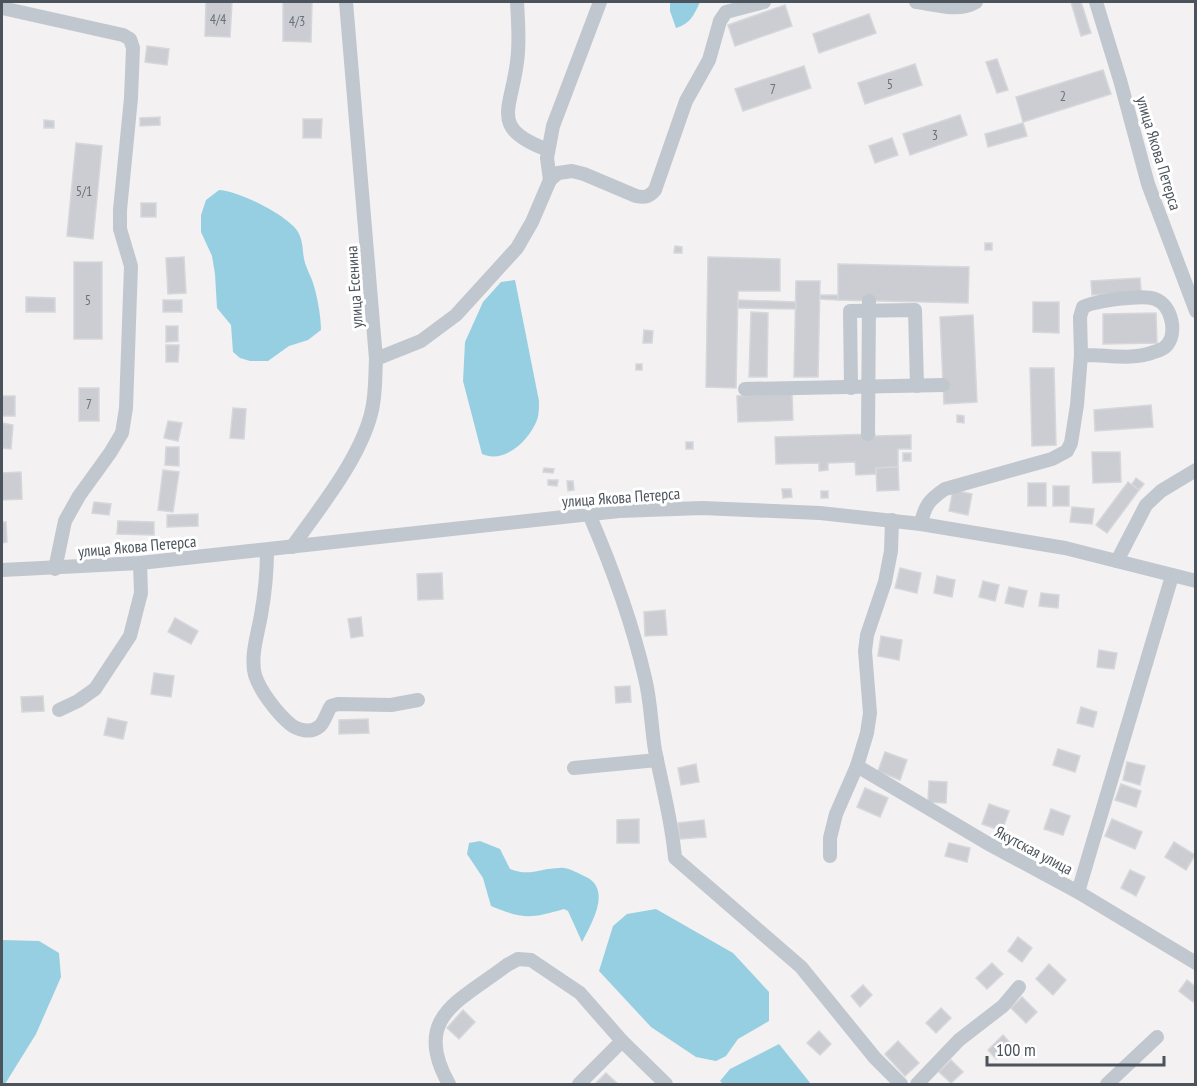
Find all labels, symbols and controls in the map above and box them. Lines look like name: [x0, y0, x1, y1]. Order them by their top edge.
house number: 4/4: [210, 10, 227, 28]
house number: 4/3: [289, 12, 305, 30]
house number: 5: [887, 75, 893, 93]
house number: 7: [770, 80, 776, 98]
house number: 2: [1060, 87, 1066, 105]
street label: улица Якова Петерса: [1132, 93, 1186, 213]
house number: 3: [932, 126, 938, 144]
house number: 5/1: [76, 182, 92, 200]
street label: улица Есенина: [341, 245, 367, 329]
house number: 5: [85, 291, 91, 309]
house number: 7: [86, 395, 92, 413]
street label: улица Якова Петерса: [561, 483, 681, 511]
street label: улица Якова Петерса: [77, 531, 197, 561]
street label: Якутская улица: [992, 821, 1076, 879]
scale bar: [987, 1029, 1164, 1067]
text: 100 m: [996, 1038, 1036, 1061]

